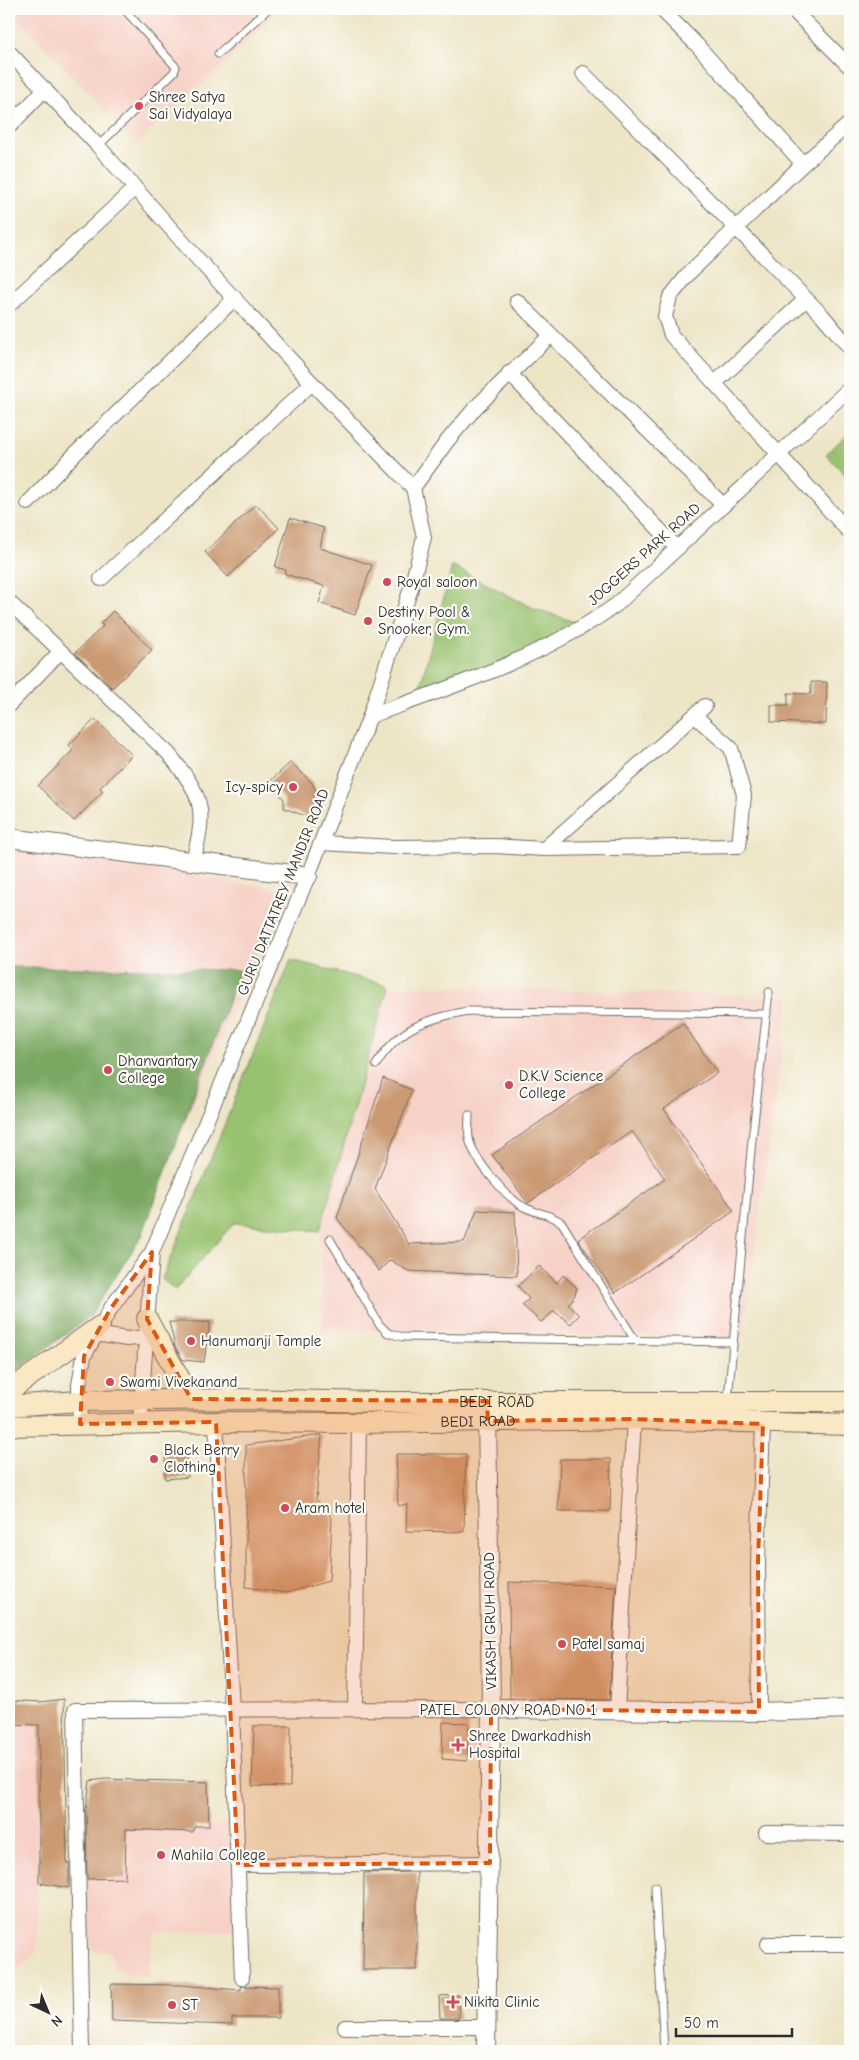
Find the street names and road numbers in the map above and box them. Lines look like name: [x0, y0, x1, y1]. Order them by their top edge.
street label: JOGGERS PARK ROAD: [584, 499, 704, 609]
street label: GURU DATTATREY MANDIR ROAD: [233, 786, 333, 998]
street label: BEDI ROAD: [459, 1393, 534, 1411]
street label: BEDI ROAD: [440, 1412, 516, 1431]
street label: VIKASH GRUH ROAD: [480, 1552, 500, 1690]
street label: PATEL COLONY ROAD NO 1: [420, 1701, 596, 1719]

